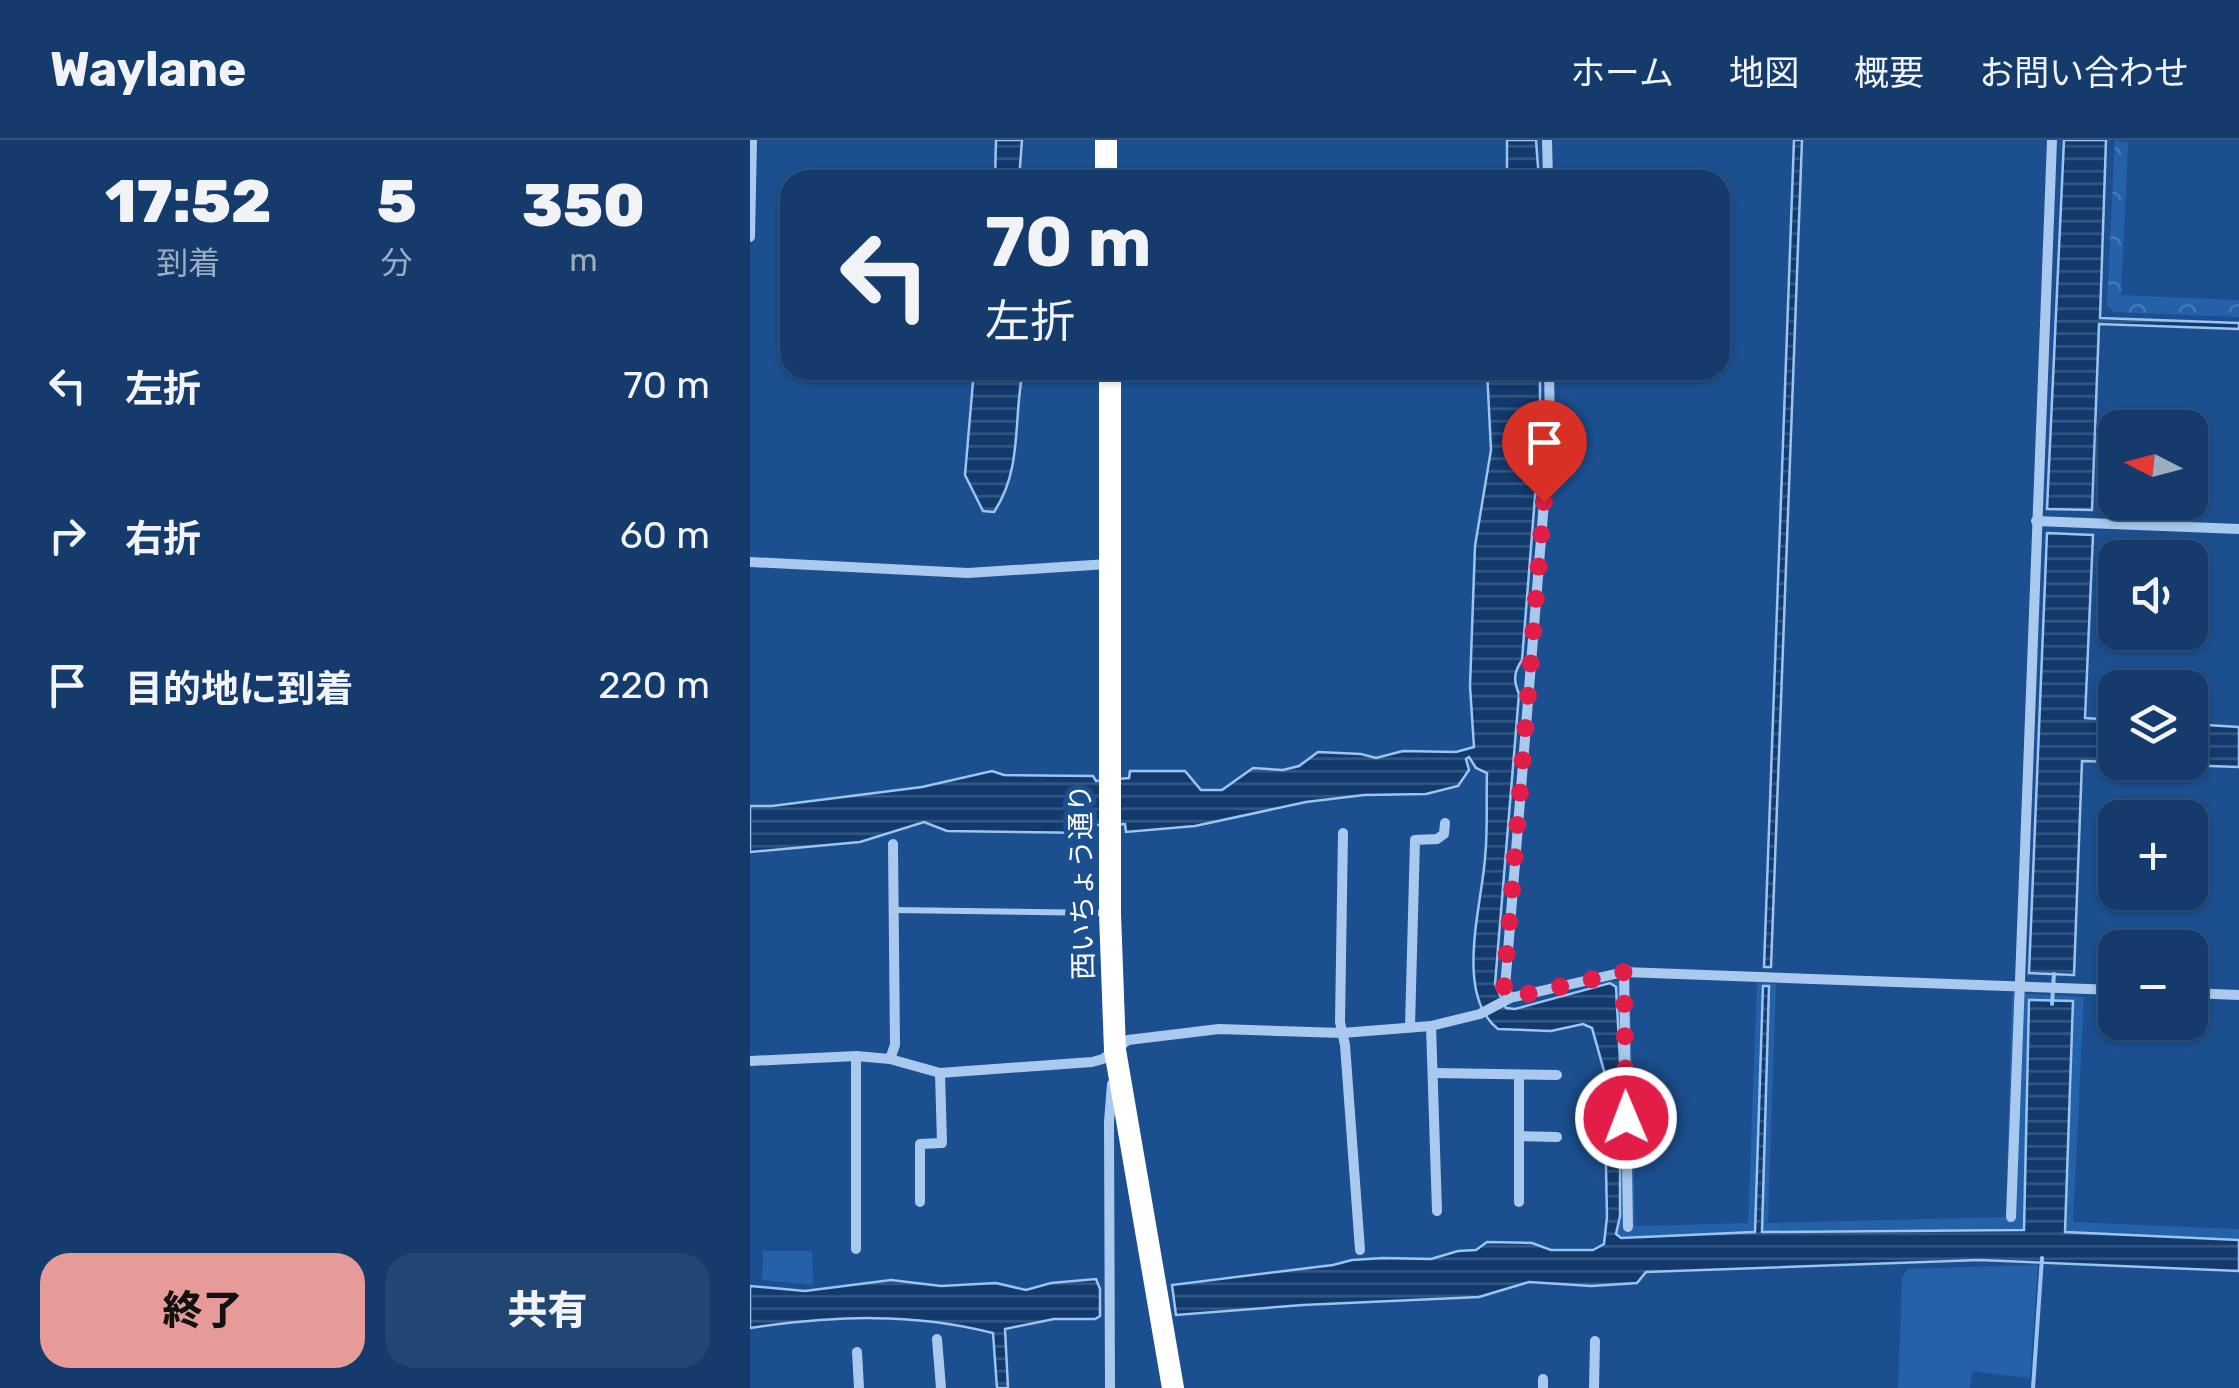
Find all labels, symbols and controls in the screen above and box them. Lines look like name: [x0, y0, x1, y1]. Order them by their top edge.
text: Waylane: [50, 41, 247, 98]
text: ホーム: [1570, 52, 1674, 94]
text: 地図: [1729, 52, 1799, 94]
text: 概要: [1854, 52, 1924, 94]
text: お問い合わせ: [1979, 52, 2189, 94]
text: 17:52: [105, 166, 272, 237]
text: 5: [377, 166, 417, 237]
text: 350: [522, 170, 645, 241]
text: 70 m: [985, 201, 1152, 284]
icon: left: [820, 210, 950, 340]
text: m: [569, 241, 598, 279]
text: 到着: [156, 244, 220, 282]
text: 分: [381, 244, 413, 282]
text: 左折: [985, 295, 1075, 348]
icon: left: [40, 358, 95, 413]
text: 70 m: [623, 362, 710, 408]
text: 左折: [125, 366, 201, 412]
pin: [1502, 400, 1587, 503]
north arrow: [2098, 410, 2208, 520]
map controls: [2098, 410, 2208, 1040]
icon: arrive: [1517, 415, 1572, 470]
icon: right: [40, 508, 95, 563]
text: 60 m: [620, 512, 710, 558]
text: 右折: [125, 516, 201, 562]
button: sound: [2098, 540, 2208, 650]
icon: arrive: [40, 658, 95, 713]
text: 220 m: [598, 662, 710, 708]
text: 目的地に到着: [125, 666, 353, 712]
button: layers: [2098, 670, 2208, 780]
street label: 西いちょう通り: [1064, 784, 1100, 980]
button: +: [2098, 800, 2208, 910]
button: −: [2098, 930, 2208, 1040]
position arrow: [1574, 1066, 1678, 1170]
button: 終了: [40, 1253, 365, 1368]
button: 共有: [385, 1253, 710, 1368]

